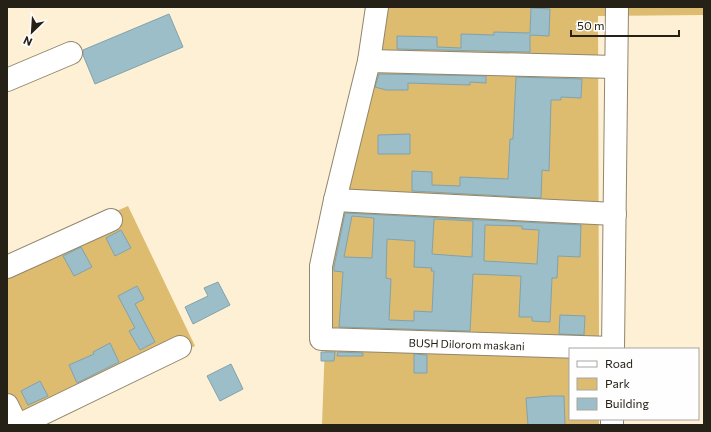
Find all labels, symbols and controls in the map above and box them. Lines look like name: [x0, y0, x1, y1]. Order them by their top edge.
north arrow: [12, 12, 52, 52]
scale bar: [571, 12, 679, 38]
text: 50 m: [577, 18, 605, 32]
text: N: [21, 34, 34, 49]
street label: BUSH Dilorom maskani: [409, 335, 525, 352]
legend: [569, 348, 699, 420]
text: Road: [605, 356, 633, 370]
text: Park: [605, 376, 631, 390]
text: Building: [605, 396, 649, 410]

